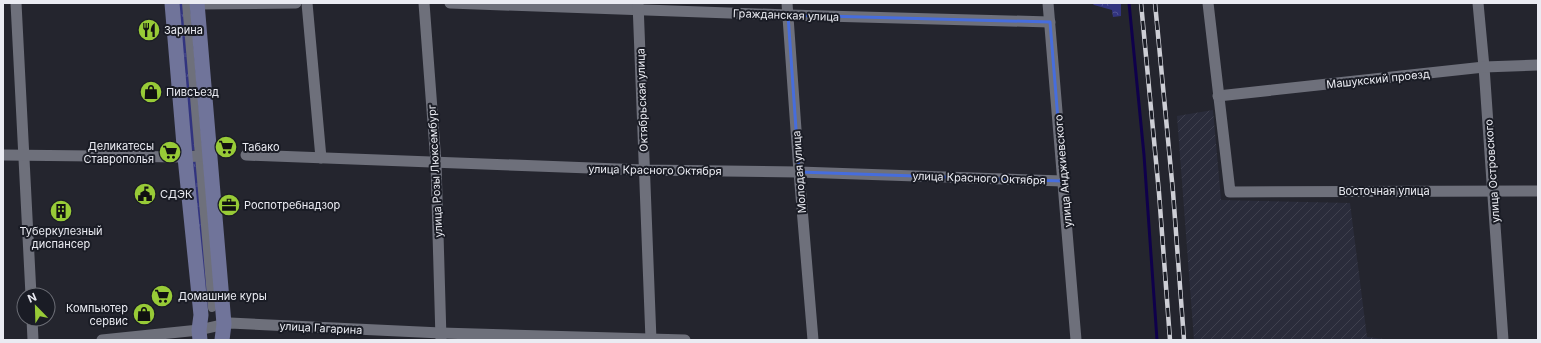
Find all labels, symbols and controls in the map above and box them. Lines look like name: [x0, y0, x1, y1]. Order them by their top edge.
street label: Гражданская улица: [733, 6, 839, 24]
restaurant icon: Зарина: [136, 17, 162, 43]
place label: Зарина: [164, 23, 203, 37]
street label: Октябрьская улица: [633, 48, 651, 152]
street label: Машукский проезд: [1326, 67, 1430, 91]
shop icon: Пивсъезд: [138, 79, 164, 105]
place label: Пивсъезд: [166, 85, 219, 99]
street label: улица Розы Люксембург: [425, 104, 445, 238]
street label: улица Анджиевского: [1051, 114, 1075, 228]
street label: улица Островского: [1481, 118, 1503, 223]
street label: Молодая улица: [789, 130, 809, 214]
supermarket icon: Табако: [213, 134, 239, 160]
place label: Деликатесы Ставрополья: [83, 139, 154, 166]
supermarket icon: Деликатесы Ставрополья: [157, 139, 183, 165]
place label: Табако: [242, 140, 280, 154]
street label: улица Красного Октября: [588, 162, 722, 178]
street label: улица Красного Октября: [912, 169, 1046, 187]
public building icon: СДЭК: [132, 181, 158, 207]
street label: Восточная улица: [1338, 184, 1430, 198]
place label: СДЭК: [160, 187, 193, 201]
office icon: Роспотребнадзор: [216, 192, 242, 218]
building icon: Туберкулезный диспансер: [48, 198, 74, 224]
place label: Роспотребнадзор: [244, 198, 340, 212]
place label: Туберкулезный диспансер: [19, 224, 103, 251]
supermarket icon: Домашние куры: [149, 283, 175, 309]
north arrow: [16, 287, 56, 327]
place label: Домашние куры: [178, 289, 267, 303]
text: N: [25, 290, 39, 306]
place label: Компьютер сервис: [66, 301, 128, 328]
shop icon: Компьютер сервис: [131, 301, 157, 327]
street label: улица Гагарина: [279, 319, 363, 337]

